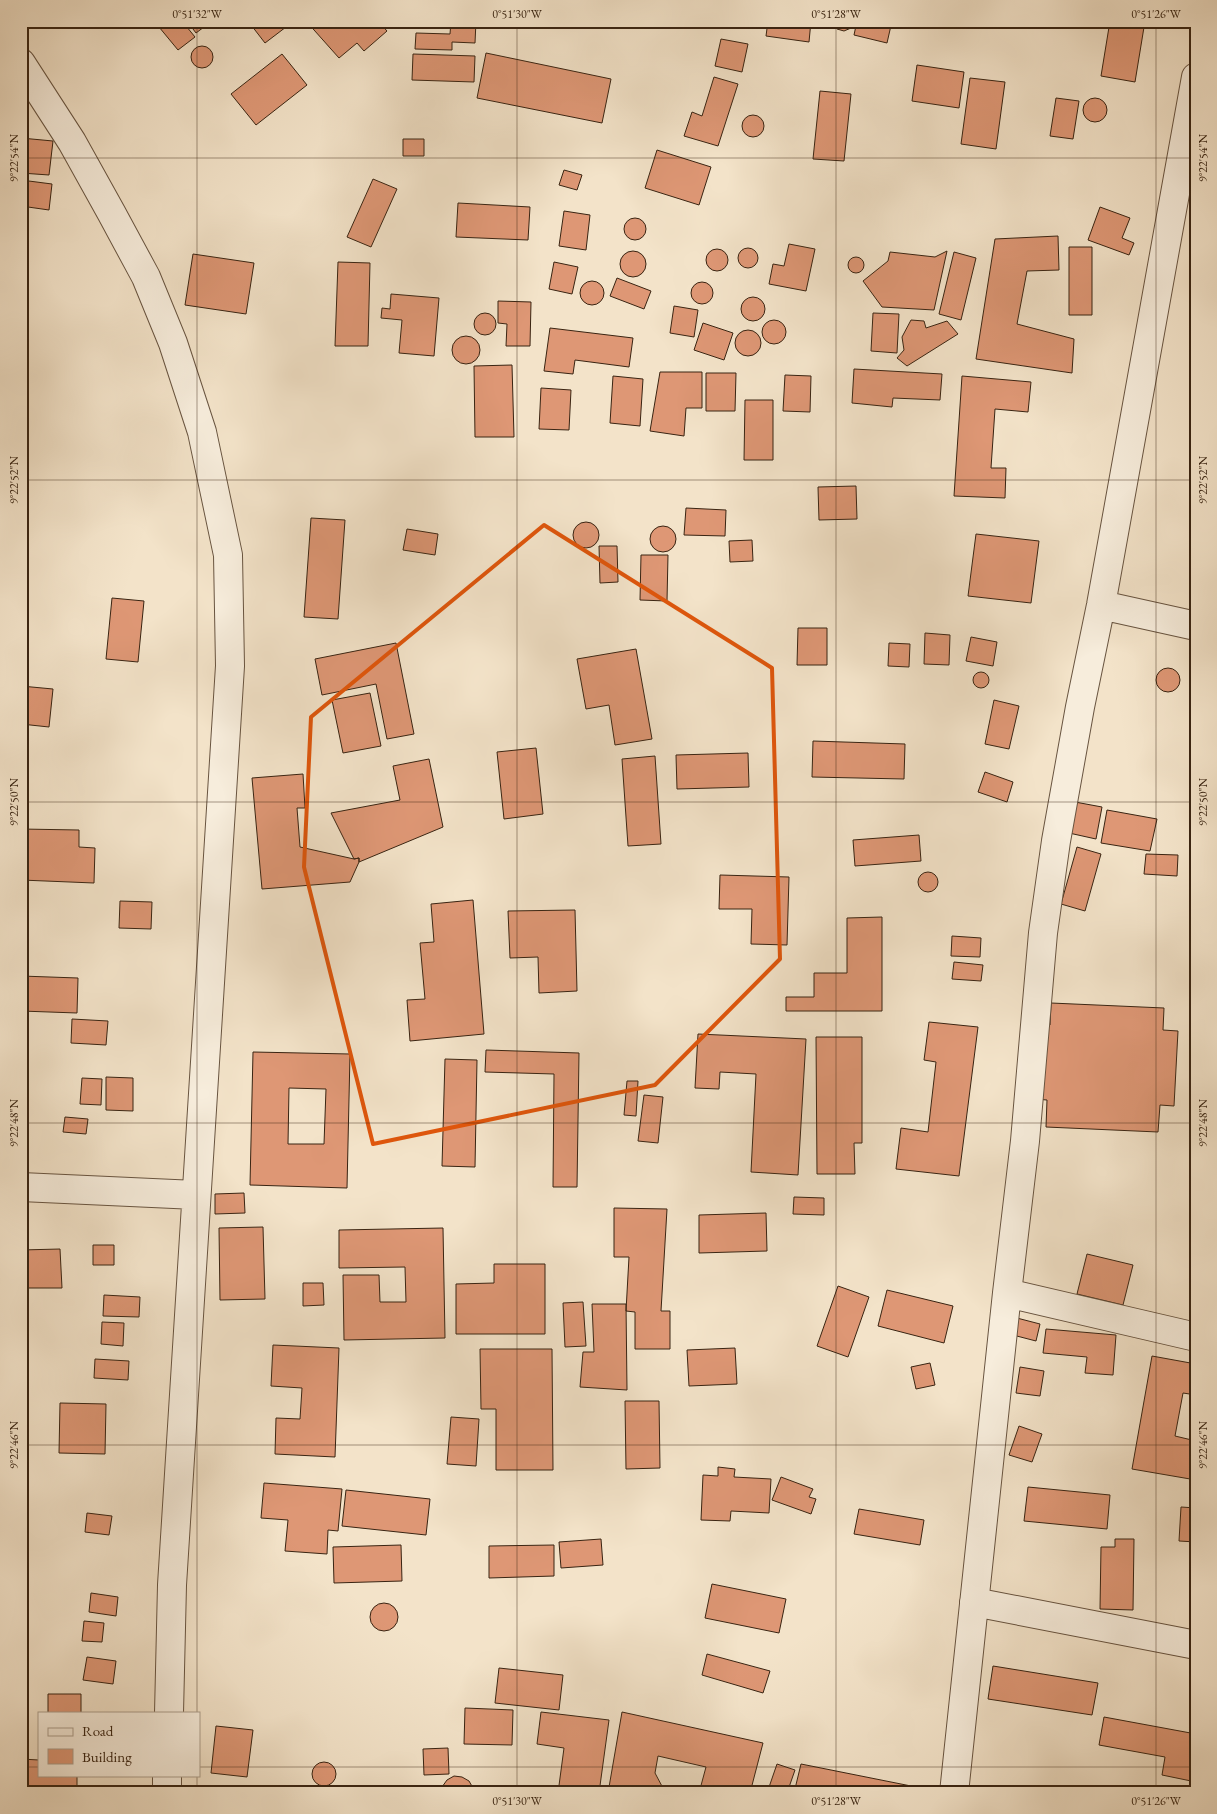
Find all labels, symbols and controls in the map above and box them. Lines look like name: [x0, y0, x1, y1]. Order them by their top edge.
text: 0°51'32"W: [172, 6, 223, 22]
text: 0°51'30"W: [492, 6, 543, 22]
text: 0°51'28"W: [811, 6, 862, 22]
text: 0°51'26"W: [1131, 6, 1182, 22]
text: 9°22'54"N: [6, 133, 22, 182]
text: 9°22'54"N: [1195, 133, 1211, 182]
text: 9°22'52"N: [6, 455, 22, 504]
text: 9°22'52"N: [1195, 455, 1211, 504]
text: 9°22'50"N: [6, 777, 22, 826]
text: 9°22'50"N: [1195, 777, 1211, 826]
text: 9°22'48"N: [6, 1098, 22, 1147]
text: 9°22'48"N: [1195, 1098, 1211, 1147]
text: 9°22'46"N: [6, 1420, 22, 1469]
text: 9°22'46"N: [1195, 1420, 1211, 1469]
legend: [38, 1712, 200, 1776]
text: Road: [82, 1721, 114, 1740]
text: Building: [82, 1747, 132, 1766]
text: 0°51'30"W: [492, 1793, 543, 1809]
text: 0°51'28"W: [811, 1793, 862, 1809]
text: 0°51'26"W: [1131, 1793, 1182, 1809]

